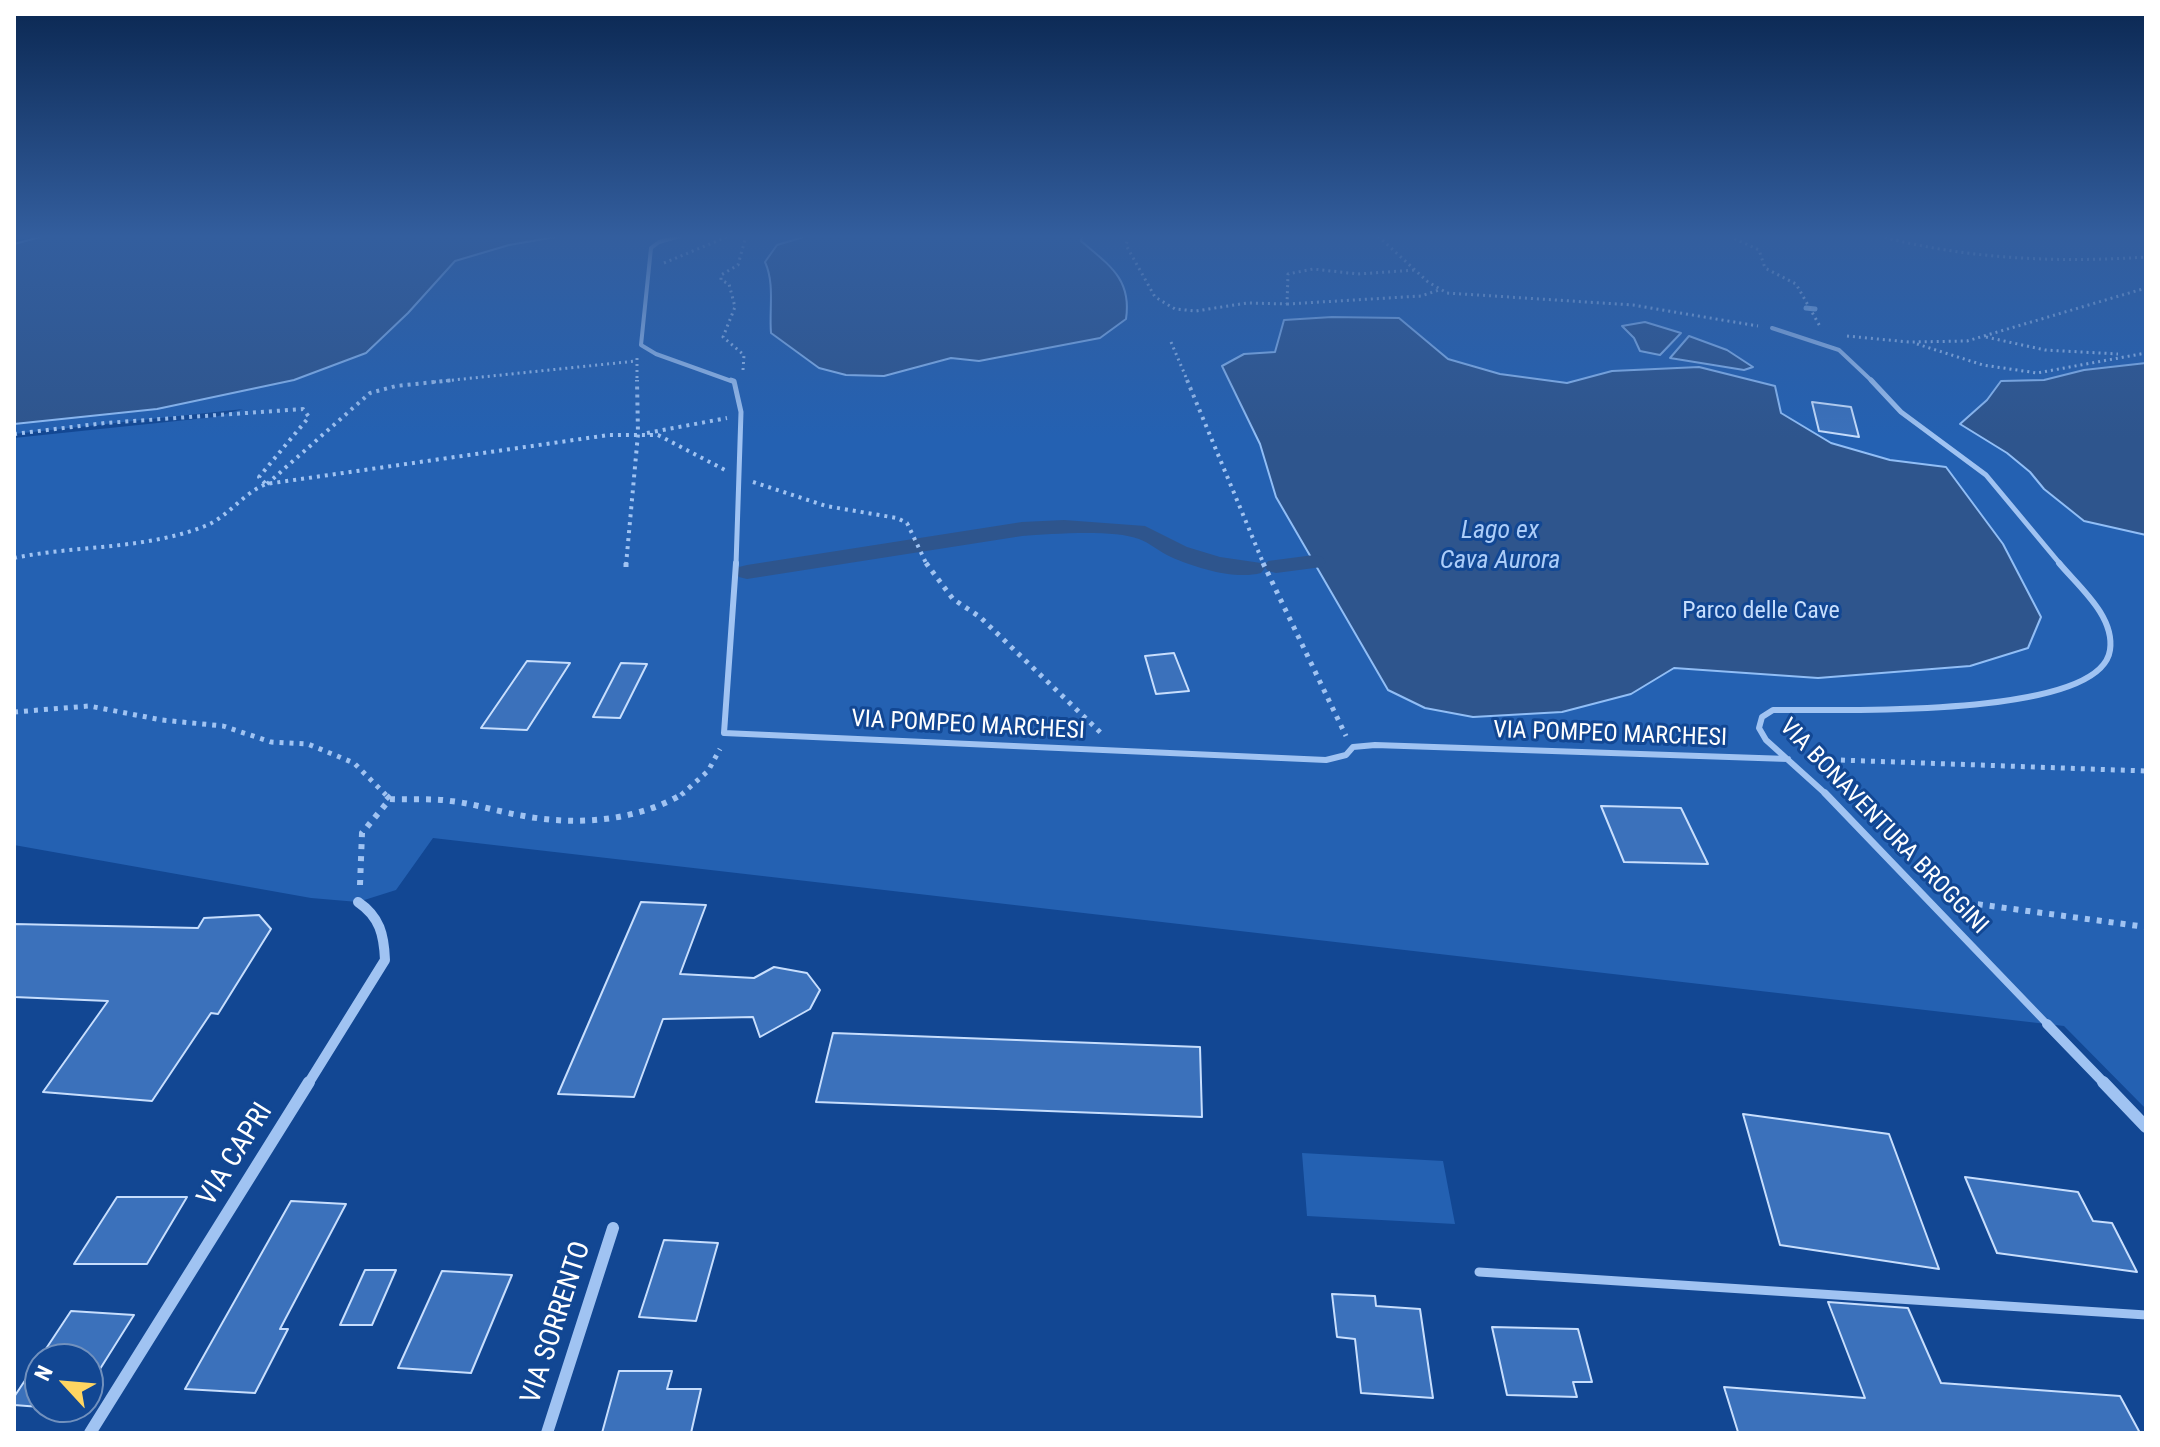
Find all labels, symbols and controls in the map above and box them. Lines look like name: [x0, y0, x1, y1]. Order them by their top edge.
water label: Lago ex Cava Aurora: [1440, 515, 1560, 576]
park label: Parco delle Cave: [1682, 598, 1840, 626]
street label: VIA POMPEO MARCHESI: [851, 706, 1085, 746]
street label: VIA BONAVENTURA BROGGINI: [1773, 713, 1993, 941]
street label: VIA POMPEO MARCHESI: [1493, 717, 1727, 753]
street label: VIA CAPRI: [191, 1097, 281, 1213]
street label: VIA SORRENTO: [515, 1238, 599, 1408]
north arrow: [24, 1343, 104, 1423]
text: N: [30, 1362, 58, 1385]

